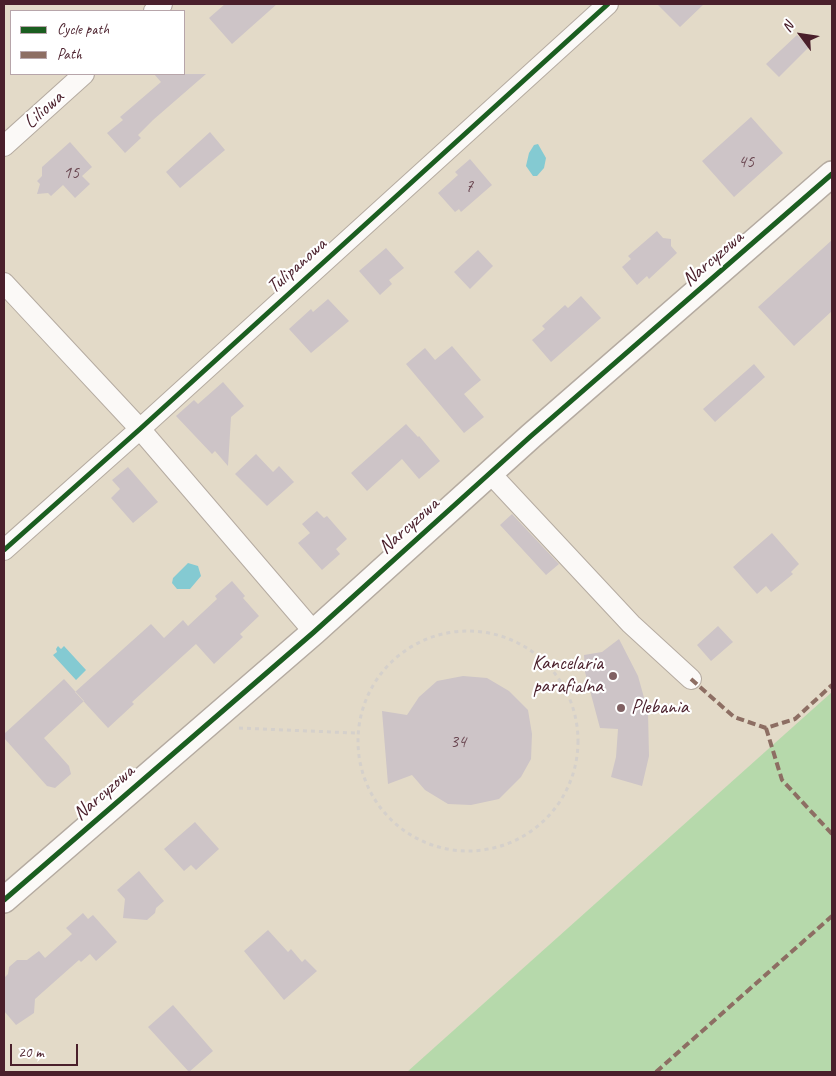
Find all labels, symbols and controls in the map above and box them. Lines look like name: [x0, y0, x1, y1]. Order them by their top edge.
legend: [10, 10, 185, 75]
north arrow: [776, 10, 826, 60]
text: N: [778, 19, 797, 35]
text: Cycle path: [57, 20, 109, 39]
text: Path: [57, 45, 82, 64]
street label: Liliowa: [19, 86, 69, 134]
house number: 45: [738, 151, 754, 173]
house number: 15: [63, 162, 79, 184]
house number: 7: [465, 176, 473, 198]
street label: Narcyzowa: [677, 226, 749, 292]
street label: Tulipanowa: [262, 233, 332, 299]
street label: Narcyzowa: [374, 492, 444, 560]
place label: Kancelaria parafialna: [532, 652, 603, 699]
marker: Kancelaria parafialna: [607, 670, 619, 682]
place label: Plebania: [631, 696, 689, 720]
marker: Plebania: [615, 702, 627, 714]
house number: 34: [450, 731, 466, 753]
street label: Narcyzowa: [68, 760, 140, 826]
scale bar: [12, 1034, 80, 1066]
text: 20 m: [18, 1043, 44, 1062]

